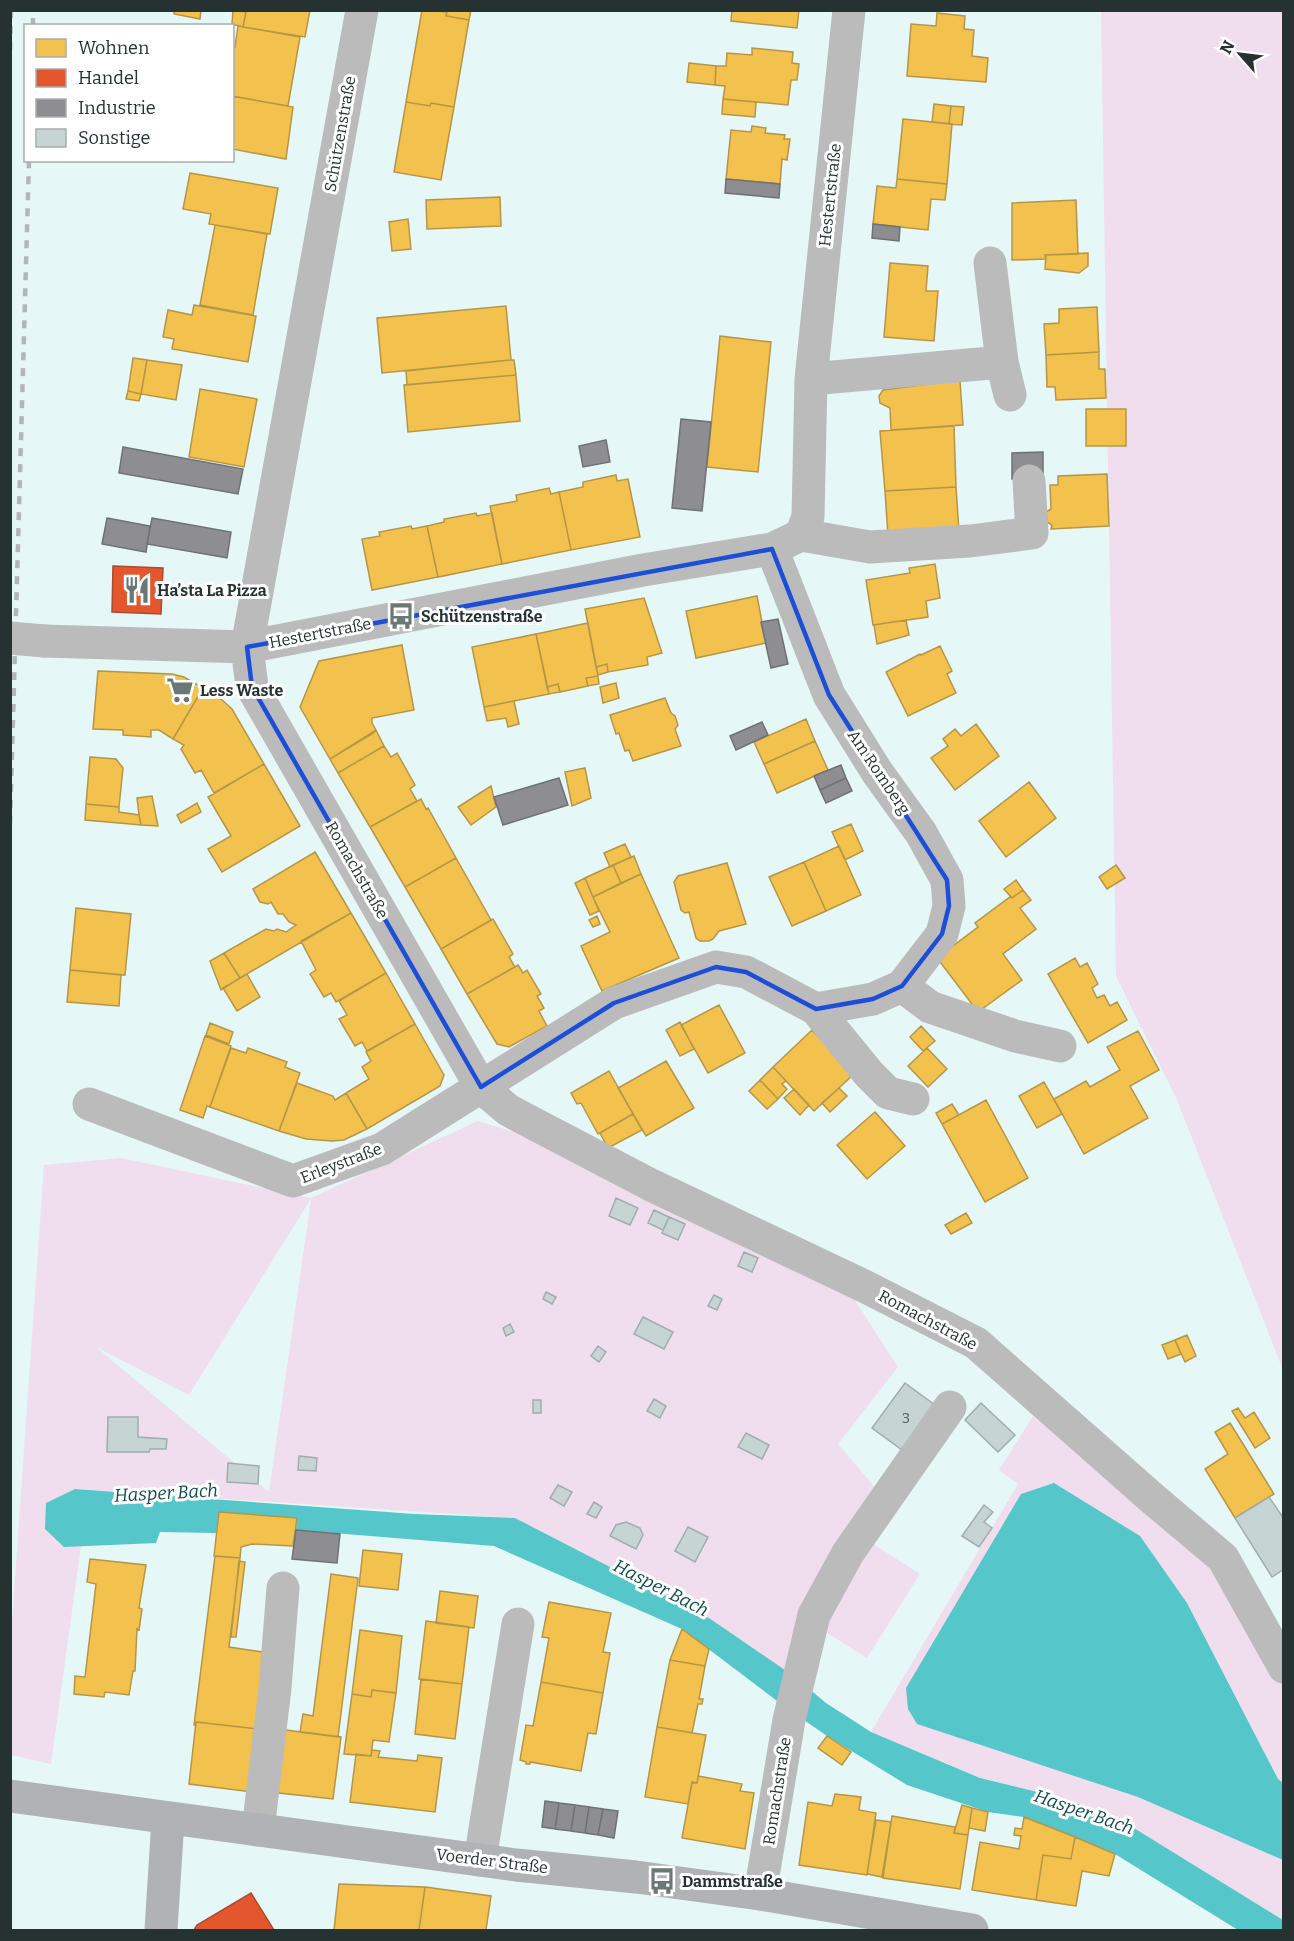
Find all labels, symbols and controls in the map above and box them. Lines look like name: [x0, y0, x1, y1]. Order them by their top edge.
legend: [24, 24, 234, 162]
north arrow: [1210, 24, 1270, 84]
text: Wohnen: [78, 37, 150, 59]
text: N: [1216, 37, 1238, 57]
text: Handel: [78, 67, 139, 89]
street label: Schützenstraße: [320, 75, 360, 193]
text: Industrie: [78, 97, 156, 119]
text: Sonstige: [78, 127, 150, 149]
street label: Hestertstraße: [815, 142, 845, 248]
restaurant icon: Ha’sta La Pizza: [122, 575, 152, 605]
place label: Ha’sta La Pizza: [157, 581, 267, 600]
bus stop icon: Schützenstraße: [386, 601, 416, 631]
place label: Schützenstraße: [421, 607, 543, 626]
street label: Hestertstraße: [267, 614, 373, 652]
supermarket icon: Less Waste: [165, 675, 195, 705]
place label: Less Waste: [200, 681, 283, 700]
street label: Am Romberg: [844, 726, 914, 818]
street label: Romachstraße: [322, 818, 392, 922]
street label: Erleystraße: [298, 1139, 384, 1187]
street label: Romachstraße: [875, 1286, 981, 1354]
house number: 3: [902, 1410, 910, 1427]
water label: Hasper Bach: [114, 1479, 218, 1507]
water label: Hasper Bach: [610, 1555, 712, 1621]
street label: Romachstraße: [759, 1736, 795, 1846]
water label: Hasper Bach: [1031, 1785, 1137, 1839]
street label: Voerder Straße: [435, 1845, 549, 1877]
bus stop icon: Dammstraße: [647, 1866, 677, 1896]
place label: Dammstraße: [682, 1872, 783, 1891]

